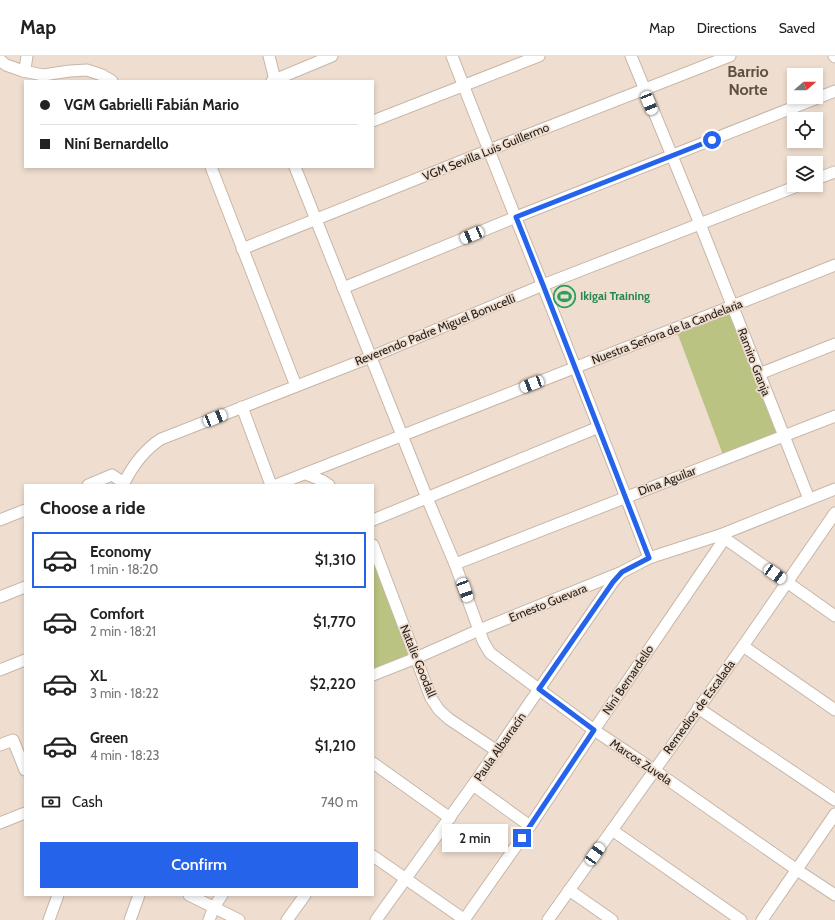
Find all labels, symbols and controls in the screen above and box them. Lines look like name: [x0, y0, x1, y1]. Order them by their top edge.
text: Map: [20, 16, 56, 39]
text: Map: [649, 19, 675, 37]
text: Directions: [697, 19, 757, 37]
text: Saved: [779, 19, 815, 37]
district label: Barrio Norte: [727, 62, 769, 99]
north arrow: [787, 68, 823, 104]
map controls: [787, 68, 823, 192]
car: [639, 90, 659, 116]
text: VGM Gabrielli Fabián Mario: [64, 96, 239, 114]
button: locate: [787, 112, 823, 148]
street label: VGM Sevilla Luis Guillermo: [420, 119, 552, 184]
route start: [703, 131, 721, 149]
text: Niní Bernardello: [64, 135, 169, 153]
button: layers: [787, 156, 823, 192]
car: [459, 225, 485, 245]
sports icon: Ikigai Training: [552, 283, 578, 309]
place label: Ikigai Training: [580, 288, 650, 303]
street label: Reverendo Padre Miguel Bonucelli: [352, 290, 517, 369]
street label: Nuestra Señora de la Candelaria: [589, 296, 745, 367]
street label: Ramiro Granja: [735, 326, 774, 398]
car: [519, 374, 545, 394]
car: [202, 408, 228, 428]
street label: Dina Aguilar: [636, 463, 698, 498]
text: Choose a ride: [40, 497, 145, 519]
icon: car: [42, 542, 78, 578]
text: Economy: [90, 543, 151, 561]
text: $1,310: [315, 551, 356, 569]
text: 1 min · 18:20: [90, 561, 158, 577]
car: [762, 562, 788, 586]
car: [455, 577, 475, 603]
street label: Ernesto Guevara: [507, 580, 589, 625]
icon: car: [42, 604, 78, 640]
text: Comfort: [90, 605, 144, 623]
text: $1,770: [313, 613, 356, 631]
street label: Natalie Goodall: [397, 622, 440, 700]
text: 2 min · 18:21: [90, 623, 156, 639]
street label: Niní Bernardello: [599, 642, 657, 718]
street label: Remedios de Escalada: [659, 657, 738, 757]
icon: car: [42, 666, 78, 702]
text: XL: [90, 667, 107, 685]
text: $2,220: [310, 675, 356, 693]
text: 3 min · 18:22: [90, 685, 159, 701]
street label: Paula Albarracín: [470, 709, 529, 784]
icon: car: [42, 728, 78, 764]
text: Green: [90, 729, 128, 747]
street label: Marcos Zuvela: [607, 735, 675, 788]
text: $1,210: [315, 737, 356, 755]
text: 4 min · 18:23: [90, 747, 159, 763]
icon: cash: [40, 791, 62, 813]
text: Cash: [72, 793, 103, 811]
text: 740 m: [321, 794, 358, 810]
callout: 2 min: [442, 824, 508, 852]
route end: [513, 829, 531, 847]
text: 2 min: [459, 830, 491, 846]
car: [583, 841, 607, 867]
button: Confirm: [40, 842, 358, 888]

